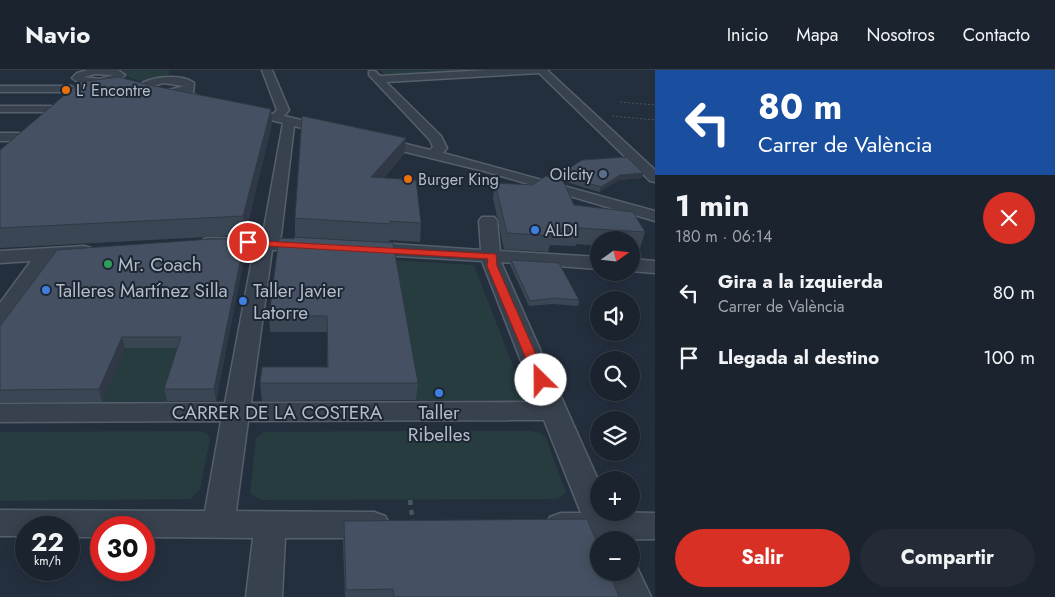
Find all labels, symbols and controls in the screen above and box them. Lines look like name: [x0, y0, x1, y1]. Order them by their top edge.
text: Navio: [25, 17, 90, 52]
text: Inicio: [727, 22, 768, 48]
text: Mapa: [796, 22, 838, 48]
text: Nosotros: [866, 22, 935, 48]
text: Contacto: [963, 22, 1030, 48]
place label: L' Encontre: [76, 79, 150, 102]
text: 80 m: [758, 82, 842, 132]
marker: L' Encontre: [60, 84, 72, 96]
icon: left: [675, 90, 740, 155]
text: Carrer de València: [758, 128, 932, 160]
place label: Oilcity: [550, 163, 594, 186]
place label: Burger King: [418, 168, 499, 191]
marker: Oilcity: [597, 168, 609, 180]
marker: Burger King: [402, 173, 414, 185]
text: 1 min: [675, 184, 749, 227]
button: close: [983, 192, 1035, 244]
place label: ALDI: [545, 219, 578, 242]
pin: [227, 221, 269, 263]
marker: ALDI: [529, 224, 541, 236]
text: 180 m · 06:14: [675, 225, 772, 248]
icon: arrive: [234, 228, 262, 256]
north arrow: [590, 231, 640, 281]
map controls: [590, 231, 640, 581]
place label: Mr. Coach: [118, 251, 202, 278]
marker: Mr. Coach: [102, 258, 114, 270]
text: Gira a la izquierda: [718, 268, 883, 295]
place label: Talleres Martínez Silla: [56, 277, 228, 304]
place label: Taller Javier Latorre: [253, 277, 344, 326]
icon: left: [675, 279, 703, 307]
text: 80 m: [993, 279, 1035, 306]
marker: Talleres Martínez Silla: [40, 284, 52, 296]
button: sound: [590, 291, 640, 341]
marker: Taller Javier Latorre: [237, 295, 249, 307]
text: Carrer de València: [718, 295, 845, 318]
icon: arrive: [675, 344, 703, 372]
text: Llegada al destino: [718, 344, 879, 371]
text: 100 m: [983, 344, 1035, 371]
button: search: [590, 351, 640, 401]
position arrow: [514, 353, 566, 405]
marker: Taller Ribelles: [433, 387, 445, 399]
street label: CARRER DE LA COSTERA: [172, 399, 383, 426]
place label: Taller Ribelles: [408, 399, 471, 448]
button: layers: [590, 411, 640, 461]
button: +: [590, 471, 640, 521]
speed limit sign: 30: [90, 516, 155, 581]
text: 22: [31, 524, 64, 560]
button: Salir: [675, 529, 850, 587]
button: Compartir: [860, 529, 1035, 587]
button: −: [590, 531, 640, 581]
text: km/h: [34, 552, 61, 570]

